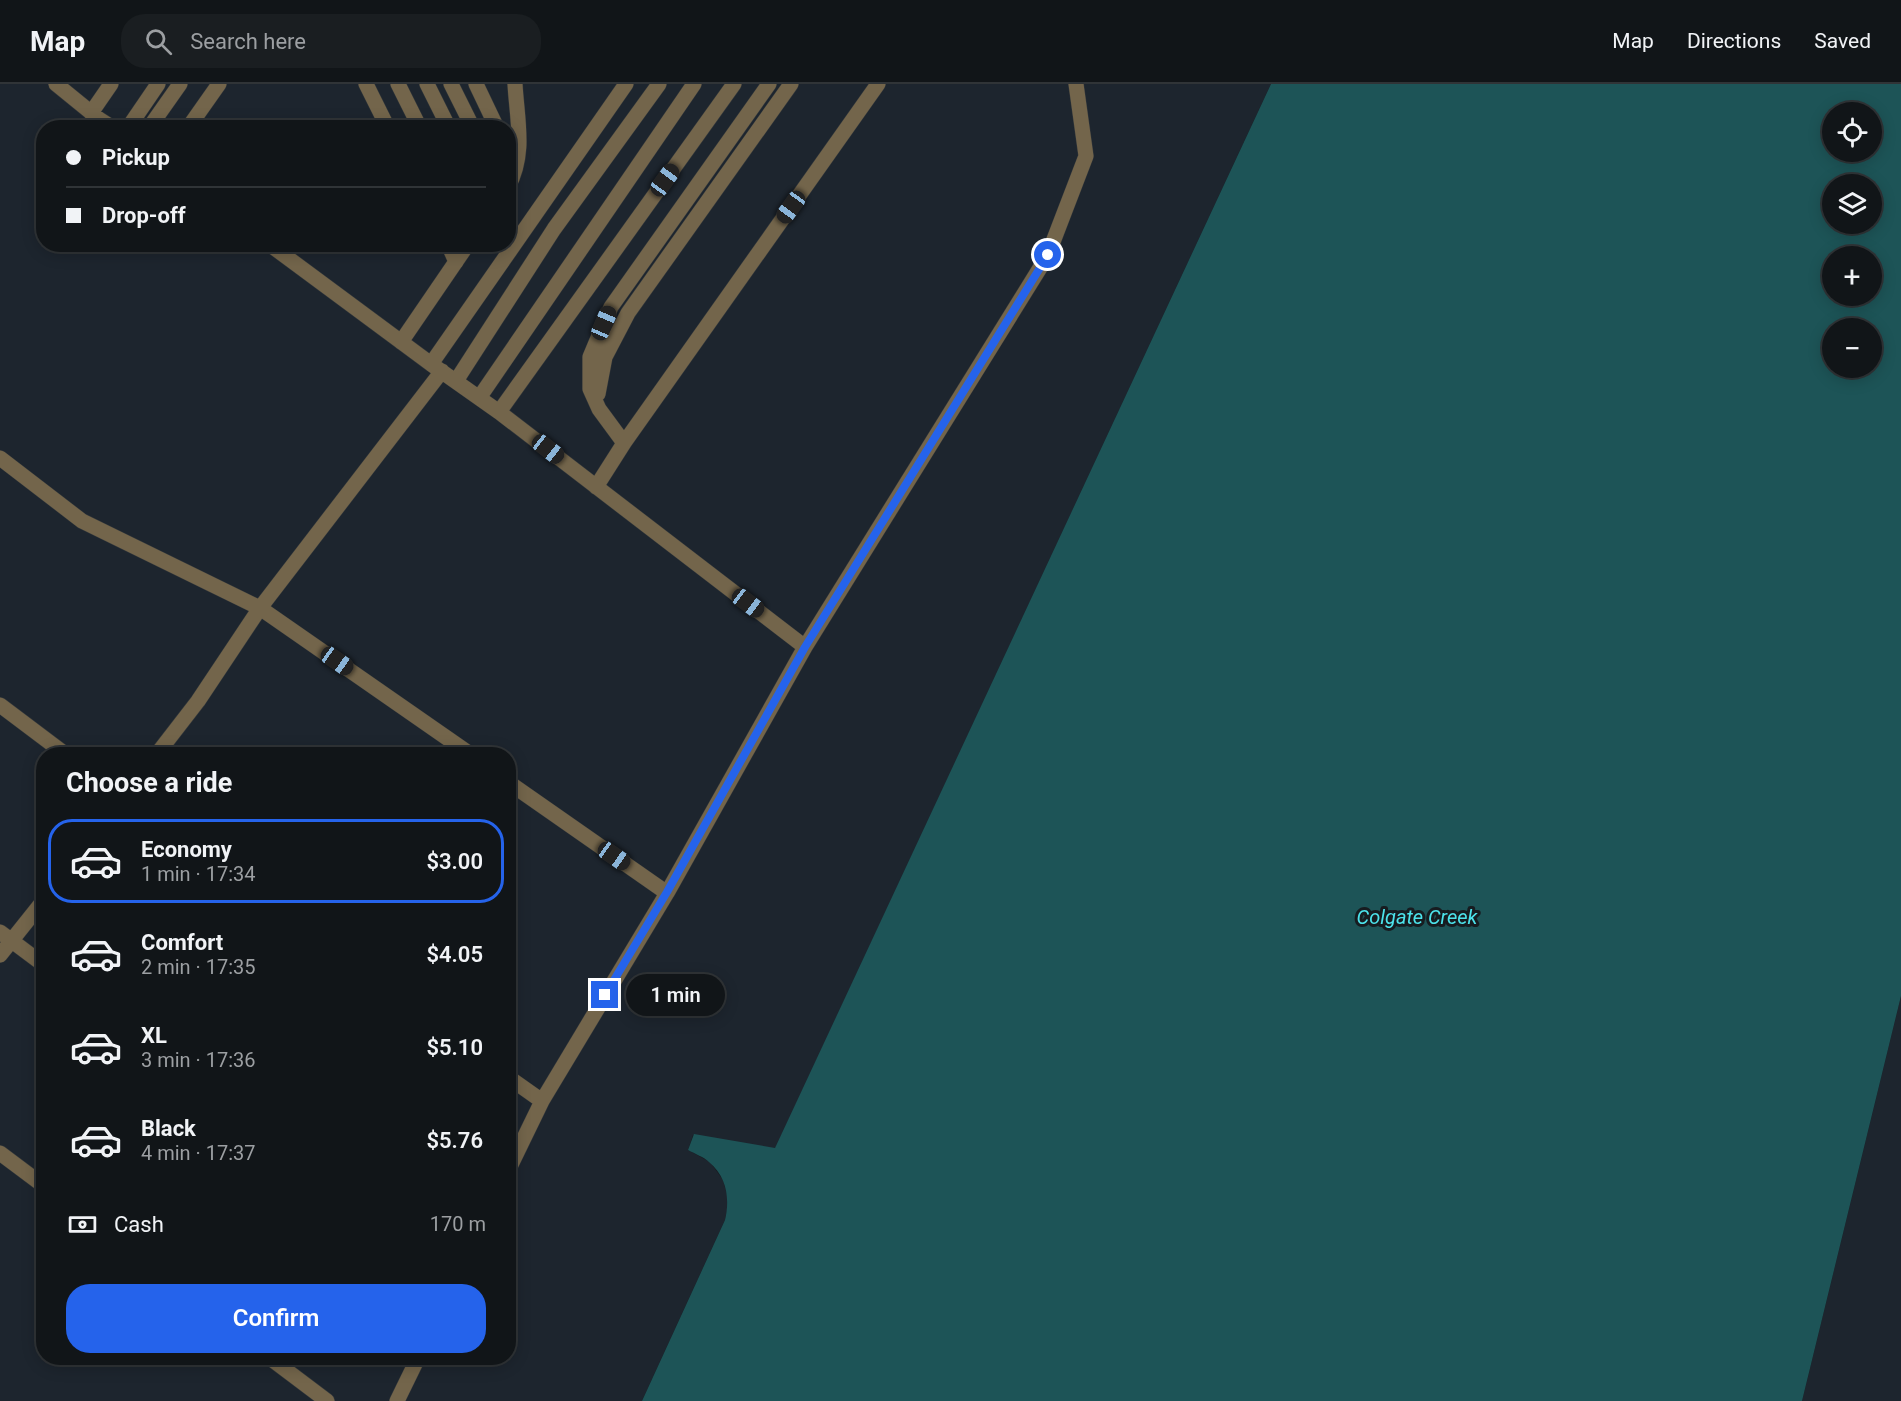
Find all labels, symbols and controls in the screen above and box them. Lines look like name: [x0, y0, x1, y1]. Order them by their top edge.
search box: [121, 14, 541, 68]
text: Map: [30, 25, 85, 58]
icon: search: [142, 25, 175, 58]
text: Search here: [190, 29, 306, 54]
text: Map: [1612, 29, 1654, 53]
text: Directions: [1687, 29, 1781, 53]
text: Saved: [1814, 29, 1871, 53]
map controls: [1822, 102, 1882, 378]
button: locate: [1822, 102, 1882, 162]
text: Pickup: [102, 145, 170, 170]
car: [647, 160, 683, 200]
button: layers: [1822, 174, 1882, 234]
car: [773, 187, 809, 227]
text: Drop-off: [102, 203, 186, 228]
route start: [1034, 241, 1061, 268]
button: +: [1822, 246, 1882, 306]
car: [589, 303, 619, 343]
button: −: [1822, 318, 1882, 378]
car: [528, 431, 568, 467]
car: [728, 585, 768, 621]
car: [317, 643, 357, 679]
text: Choose a ride: [66, 767, 232, 799]
icon: car: [69, 834, 123, 888]
text: Economy: [141, 837, 232, 862]
car: [594, 838, 634, 874]
text: $3.00: [426, 849, 483, 874]
text: 1 min · 17:34: [141, 862, 256, 886]
water label: Colgate Creek: [1357, 905, 1479, 929]
icon: car: [69, 927, 123, 981]
text: Comfort: [141, 930, 223, 955]
text: $4.05: [426, 942, 483, 967]
text: 2 min · 17:35: [141, 955, 256, 979]
callout: 1 min: [626, 974, 725, 1016]
route end: [591, 981, 618, 1008]
text: 1 min: [650, 983, 701, 1007]
icon: car: [69, 1020, 123, 1074]
text: XL: [141, 1023, 167, 1048]
text: $5.10: [426, 1035, 483, 1060]
text: 3 min · 17:36: [141, 1048, 256, 1072]
icon: car: [69, 1113, 123, 1167]
text: Black: [141, 1116, 196, 1141]
text: $5.76: [426, 1128, 483, 1153]
text: 4 min · 17:37: [141, 1141, 256, 1165]
icon: cash: [66, 1208, 99, 1241]
text: Cash: [114, 1212, 164, 1237]
text: 170 m: [430, 1212, 486, 1236]
button: Confirm: [66, 1284, 486, 1353]

